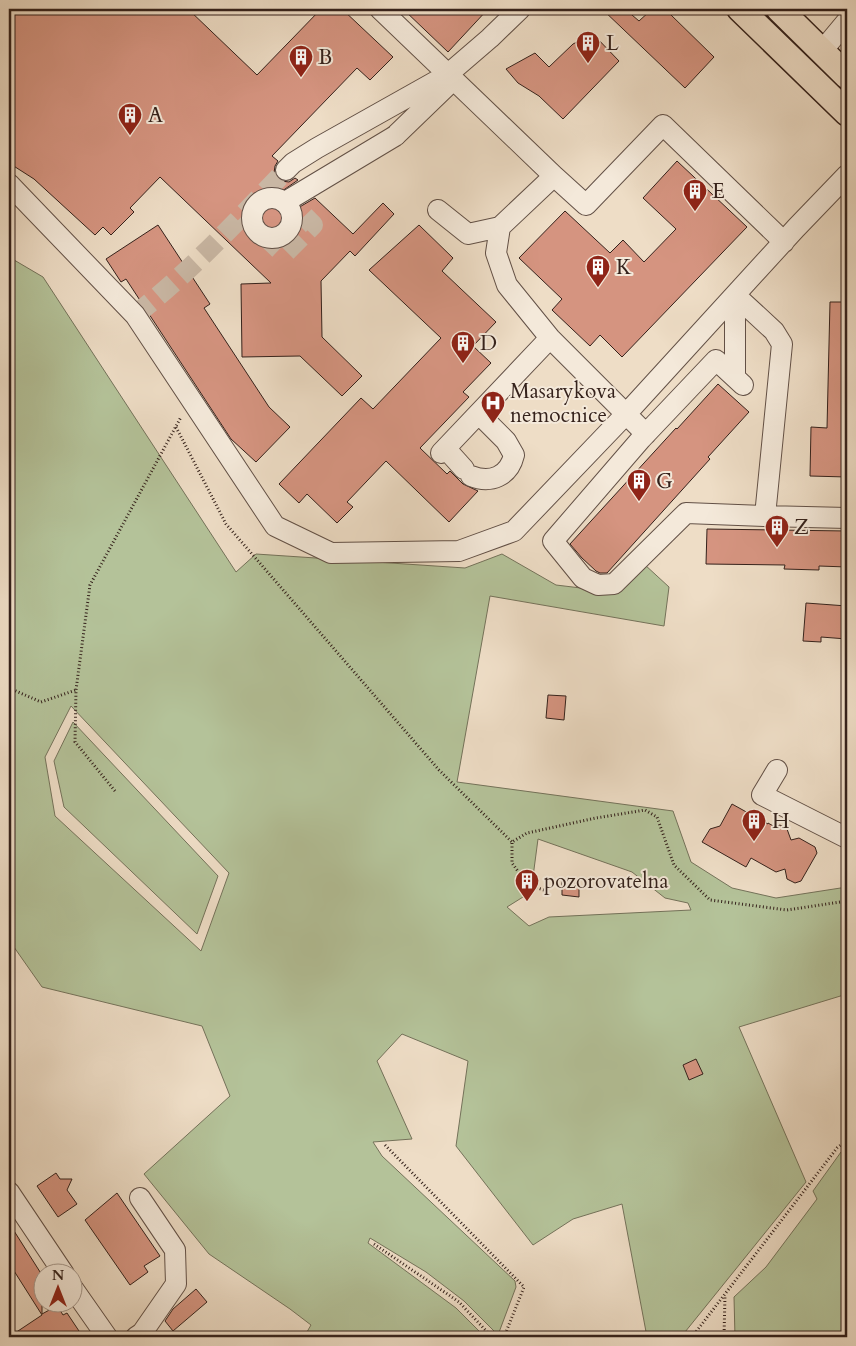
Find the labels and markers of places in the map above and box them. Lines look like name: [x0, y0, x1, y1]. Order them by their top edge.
place label: L: [606, 29, 619, 58]
building icon: L: [575, 30, 601, 64]
place label: B: [318, 43, 332, 72]
building icon: B: [288, 44, 314, 78]
place label: A: [148, 101, 163, 130]
building icon: A: [117, 102, 143, 136]
place label: E: [712, 177, 725, 206]
building icon: E: [682, 178, 708, 212]
place label: K: [616, 253, 632, 282]
building icon: K: [585, 254, 611, 288]
place label: D: [480, 329, 497, 358]
building icon: D: [450, 330, 476, 364]
place label: Masarykova nemocnice: [510, 377, 616, 430]
hospital icon: Masarykova nemocnice: [480, 390, 506, 424]
place label: G: [656, 467, 673, 496]
building icon: G: [626, 468, 652, 502]
place label: Z: [794, 513, 809, 542]
building icon: Z: [764, 514, 790, 548]
place label: H: [772, 807, 790, 836]
building icon: H: [741, 808, 767, 842]
place label: pozorovatelna: [544, 867, 669, 896]
building icon: pozorovatelna: [514, 868, 540, 902]

